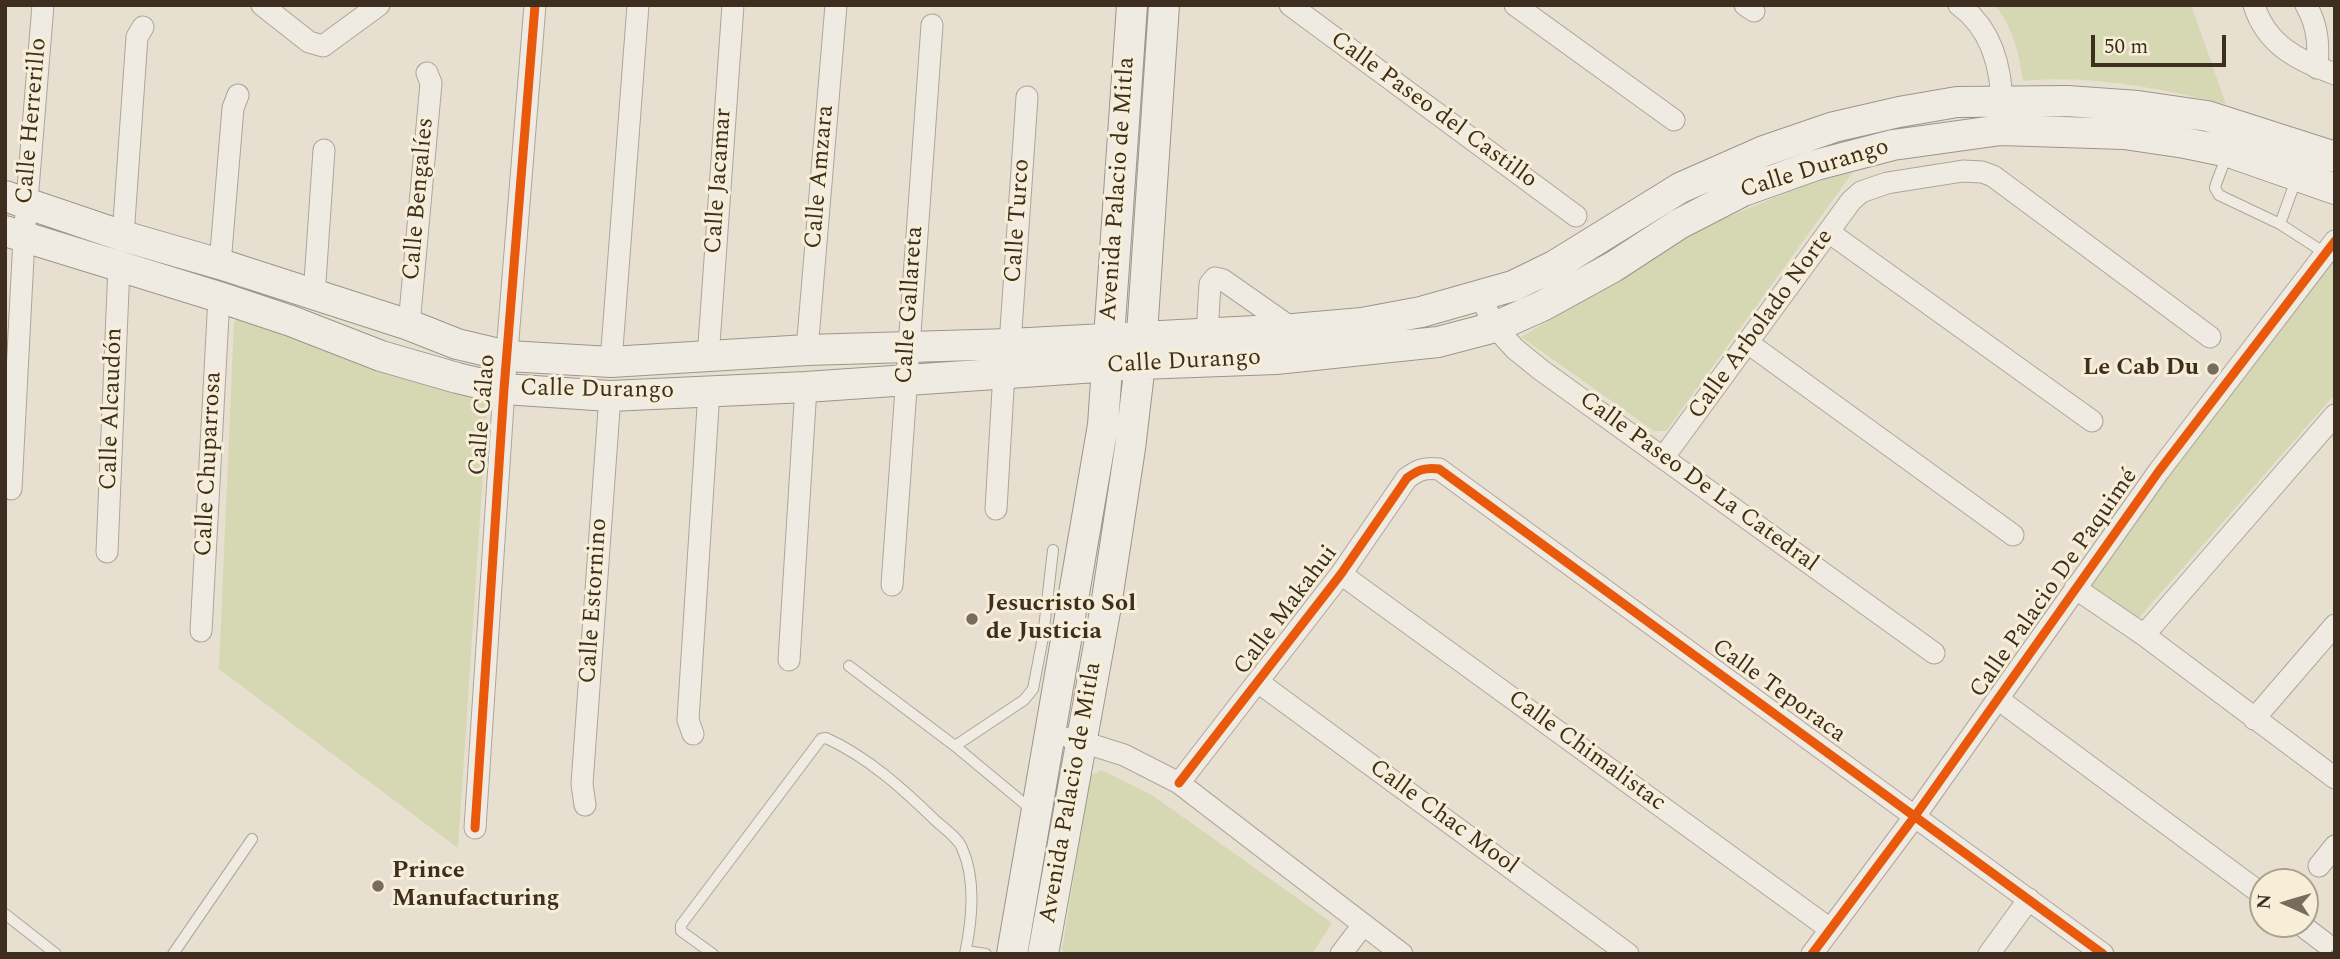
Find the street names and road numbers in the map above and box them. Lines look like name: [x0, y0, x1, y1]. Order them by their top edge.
street label: Calle Paseo del Castillo: [1324, 26, 1542, 196]
street label: Calle Herrerillo: [11, 37, 55, 205]
street label: Avenida Palacio de Mitla: [1095, 56, 1143, 322]
street label: Calle Amzara: [800, 104, 842, 250]
street label: Calle Jacamar: [701, 107, 739, 255]
street label: Calle Bengalíes: [399, 116, 441, 282]
street label: Calle Durango: [1737, 134, 1893, 206]
street label: Calle Turco: [1000, 158, 1038, 284]
street label: Calle Arbolado Norte: [1683, 224, 1841, 426]
street label: Calle Gallareta: [891, 225, 931, 385]
street label: Calle Alcaudón: [96, 327, 130, 491]
street label: Calle Durango: [1106, 345, 1262, 381]
street label: Calle Cálao: [464, 353, 504, 477]
street label: Calle Chuparrosa: [191, 371, 229, 557]
street label: Calle Durango: [520, 375, 674, 407]
street label: Calle Paseo De La Catedral: [1573, 387, 1823, 579]
street label: Calle Palacio De Paquimé: [1965, 464, 2145, 704]
street label: Calle Estornino: [575, 517, 615, 685]
street label: Calle Makahui: [1229, 540, 1345, 682]
street label: Calle Teporaca: [1705, 634, 1851, 750]
street label: Avenida Palacio de Mitla: [1035, 660, 1109, 926]
street label: Calle Chimalistac: [1501, 685, 1671, 819]
street label: Calle Chac Mool: [1363, 754, 1523, 882]

